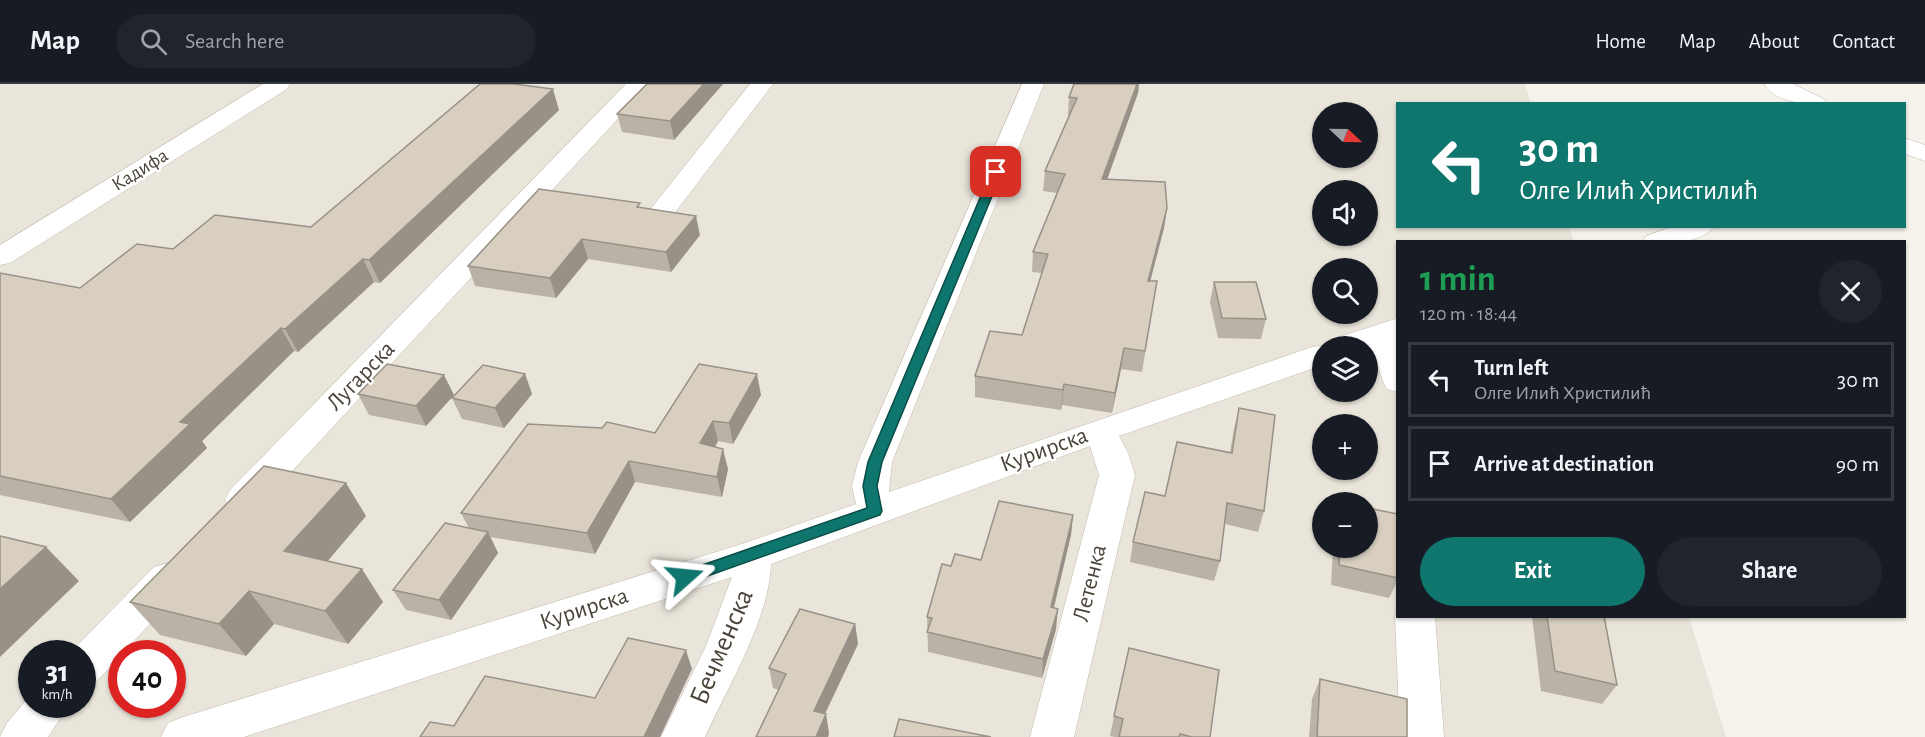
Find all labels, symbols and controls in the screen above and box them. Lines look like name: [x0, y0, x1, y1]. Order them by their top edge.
search box: [116, 14, 536, 68]
icon: search: [137, 25, 170, 58]
text: Map: [30, 27, 80, 55]
text: Search here: [185, 30, 284, 52]
text: Home: [1595, 31, 1646, 52]
text: Map: [1679, 31, 1716, 52]
text: About: [1749, 31, 1799, 52]
text: Contact: [1832, 31, 1895, 52]
north arrow: [1312, 102, 1378, 168]
map controls: [1312, 102, 1378, 558]
icon: left: [1420, 126, 1498, 204]
text: 30 m: [1519, 128, 1599, 170]
street label: Кадифа: [108, 145, 172, 195]
pin: [970, 146, 1021, 197]
icon: arrive: [979, 155, 1012, 188]
text: Олге Илић Христилић: [1519, 177, 1758, 204]
button: sound: [1312, 180, 1378, 246]
button: search: [1312, 258, 1378, 324]
button: close: [1819, 260, 1882, 323]
text: 1 min: [1420, 261, 1496, 297]
text: 120 m · 18:44: [1420, 304, 1517, 324]
button: layers: [1312, 336, 1378, 402]
street label: Лугарска: [322, 337, 400, 415]
text: Turn left: [1474, 357, 1548, 379]
icon: left: [1423, 363, 1456, 396]
text: 30 m: [1837, 369, 1879, 391]
text: Олге Илић Христилић: [1474, 383, 1651, 403]
button: +: [1312, 414, 1378, 480]
street label: Курирска: [997, 423, 1091, 477]
icon: arrive: [1423, 447, 1456, 480]
text: Arrive at destination: [1474, 453, 1654, 475]
text: 90 m: [1836, 453, 1879, 475]
button: −: [1312, 492, 1378, 558]
button: Exit: [1420, 537, 1645, 606]
button: Share: [1657, 537, 1882, 606]
street label: Летенка: [1069, 542, 1111, 624]
position arrow: [653, 545, 717, 609]
street label: Курирска: [537, 583, 631, 635]
street label: Бечменска: [685, 585, 759, 709]
speed limit sign: 40: [108, 640, 186, 718]
text: 31: [45, 657, 69, 687]
text: km/h: [42, 687, 72, 702]

